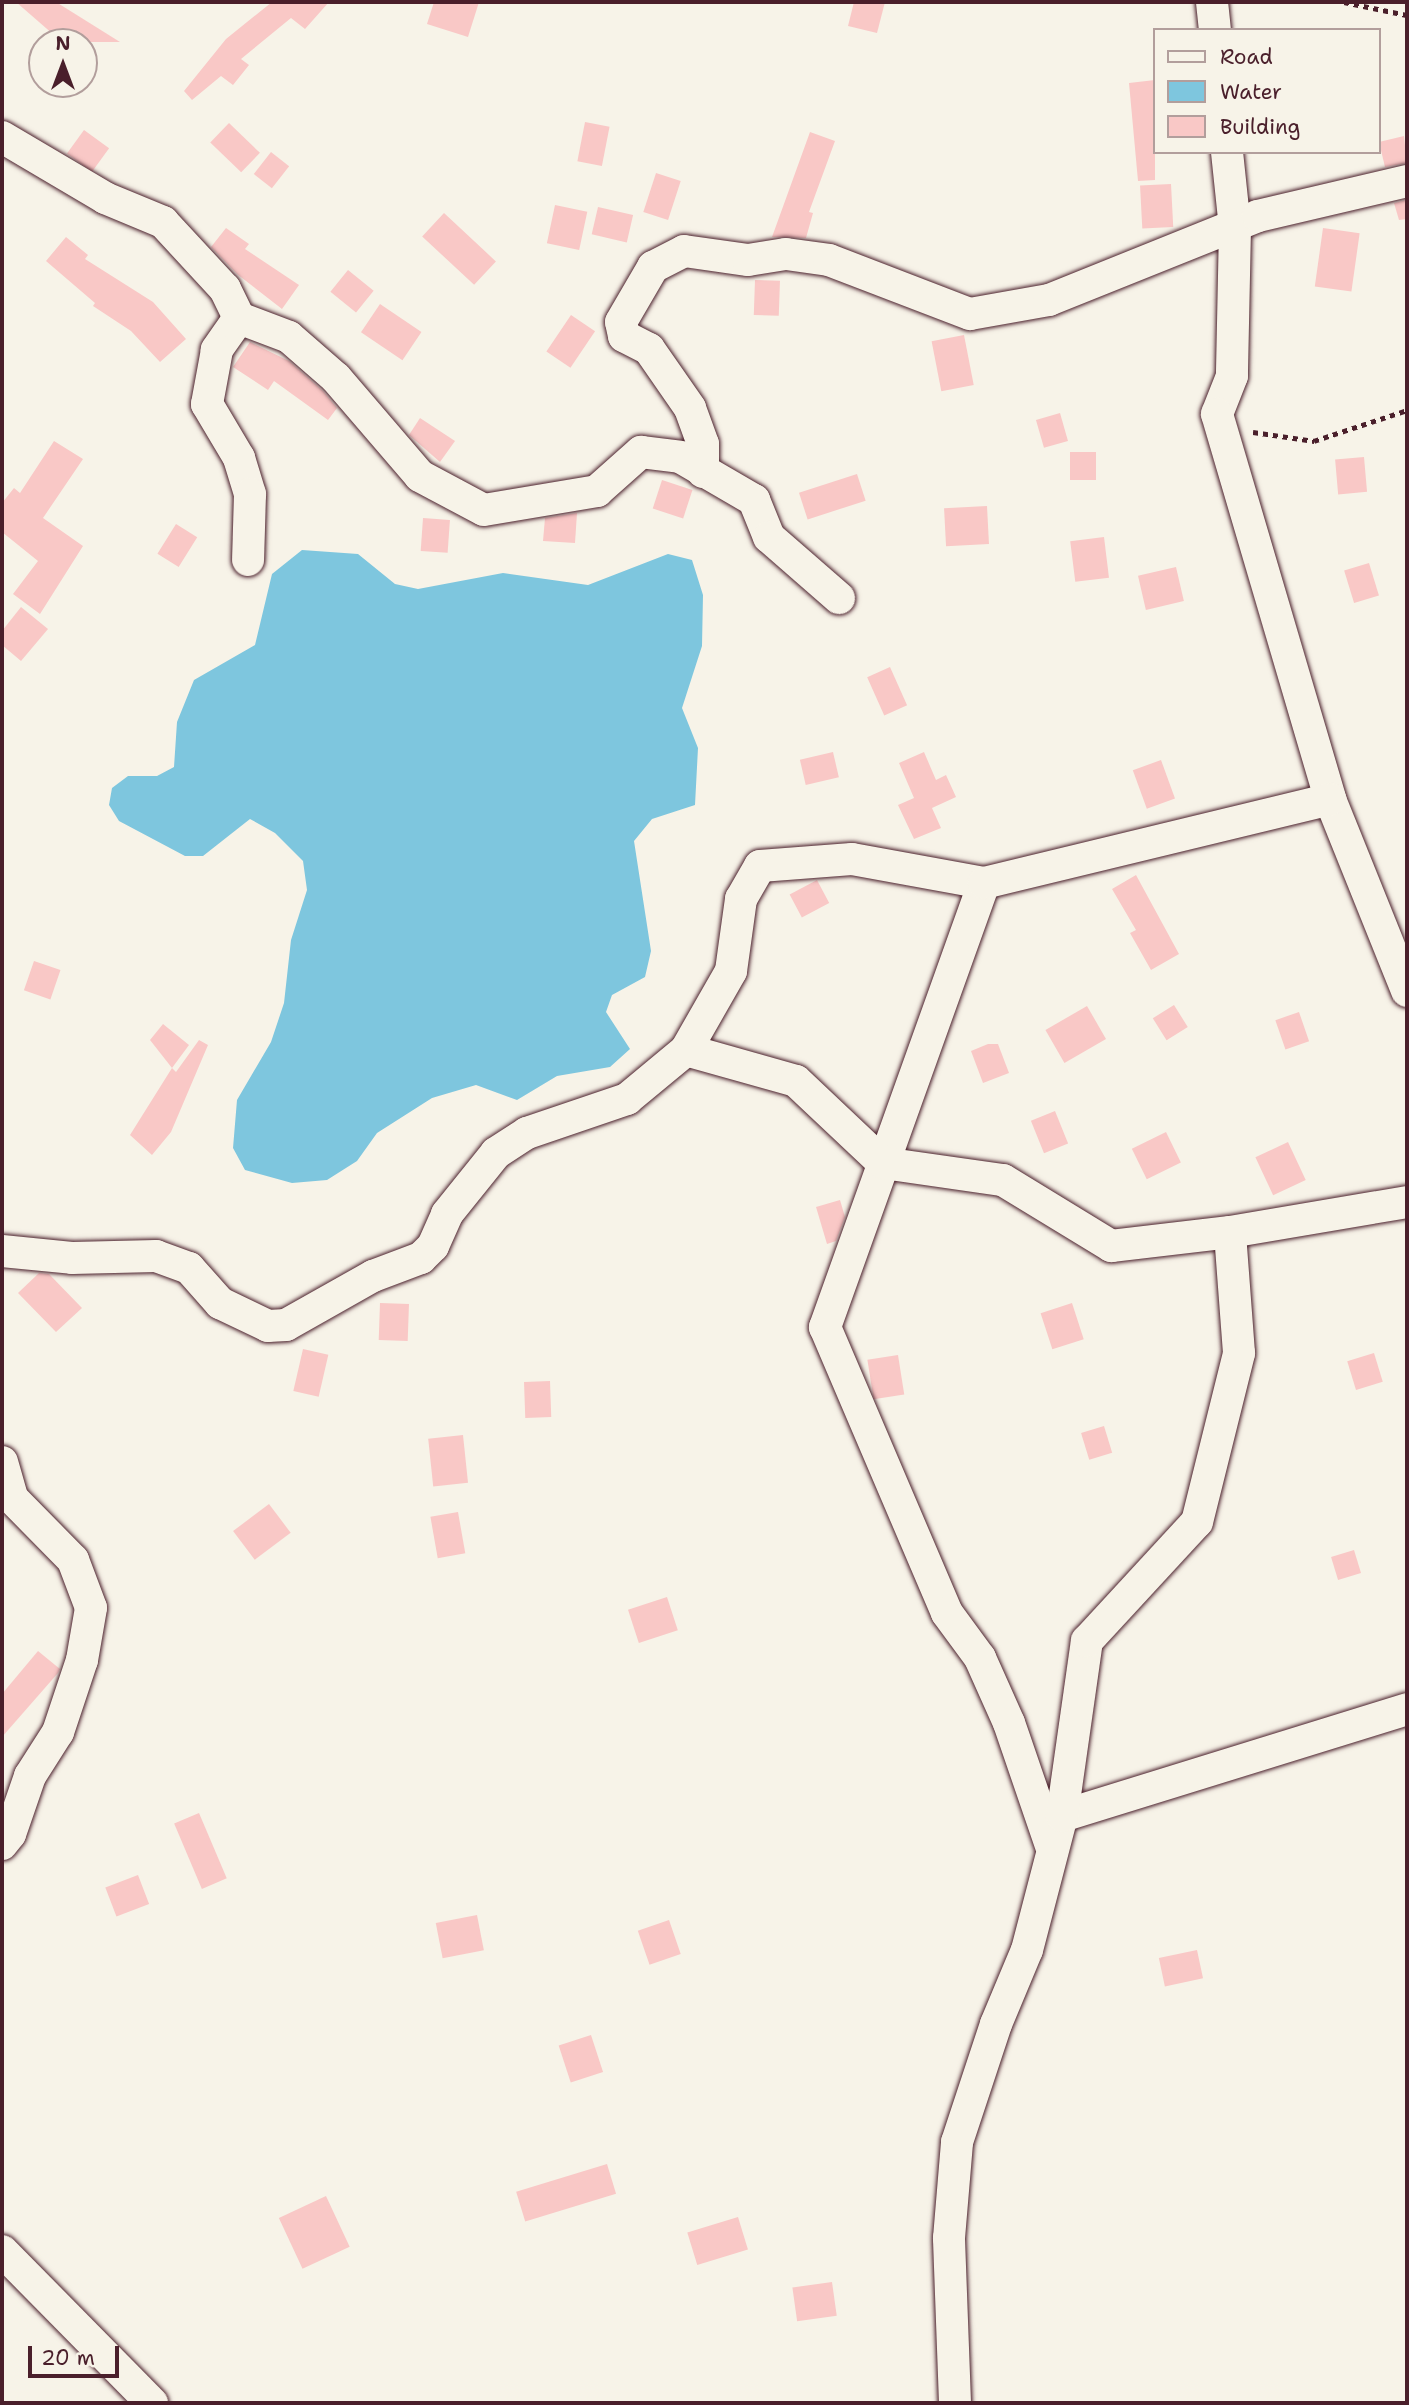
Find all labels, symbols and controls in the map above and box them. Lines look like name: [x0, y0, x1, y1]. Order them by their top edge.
north arrow: [28, 28, 98, 98]
legend: [1154, 28, 1381, 154]
text: N: [55, 31, 71, 56]
text: Road: [1220, 43, 1273, 71]
text: Water: [1220, 78, 1282, 106]
text: Building: [1220, 113, 1300, 141]
scale bar: [32, 2332, 122, 2376]
text: 20 m: [41, 2344, 95, 2372]

